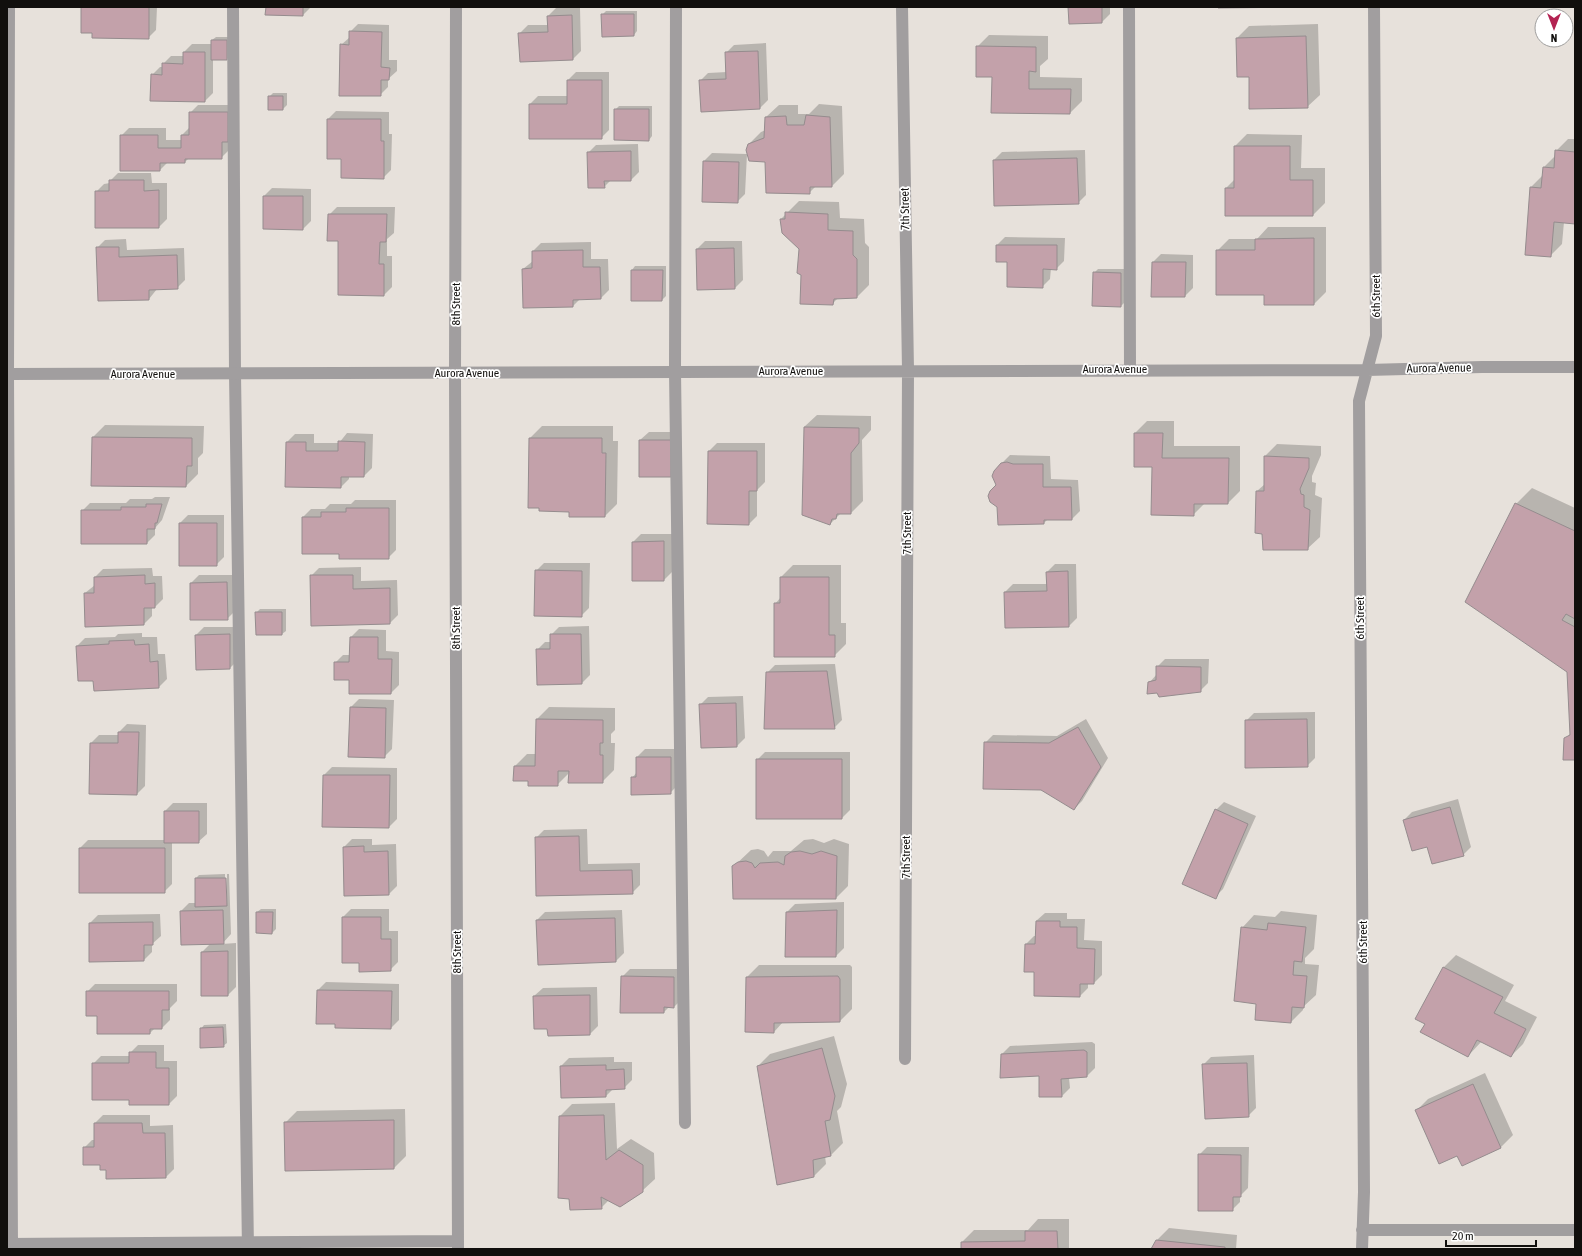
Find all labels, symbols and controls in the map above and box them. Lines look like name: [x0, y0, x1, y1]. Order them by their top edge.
north arrow: [1534, 8, 1574, 48]
text: N: [1551, 32, 1557, 44]
street label: 7th Street: [898, 187, 912, 231]
street label: 6th Street: [1369, 274, 1383, 317]
street label: 8th Street: [449, 282, 463, 325]
street label: Aurora Avenue: [1407, 360, 1471, 376]
street label: Aurora Avenue: [1083, 362, 1147, 376]
street label: Aurora Avenue: [759, 364, 823, 378]
street label: Aurora Avenue: [435, 366, 499, 380]
street label: Aurora Avenue: [111, 367, 175, 381]
street label: 7th Street: [900, 511, 914, 554]
street label: 6th Street: [1353, 596, 1367, 639]
street label: 8th Street: [449, 606, 463, 649]
street label: 7th Street: [899, 835, 913, 878]
street label: 6th Street: [1356, 920, 1370, 963]
street label: 8th Street: [450, 930, 464, 973]
scale bar: [1446, 1222, 1536, 1248]
text: 20 m: [1452, 1229, 1474, 1243]

